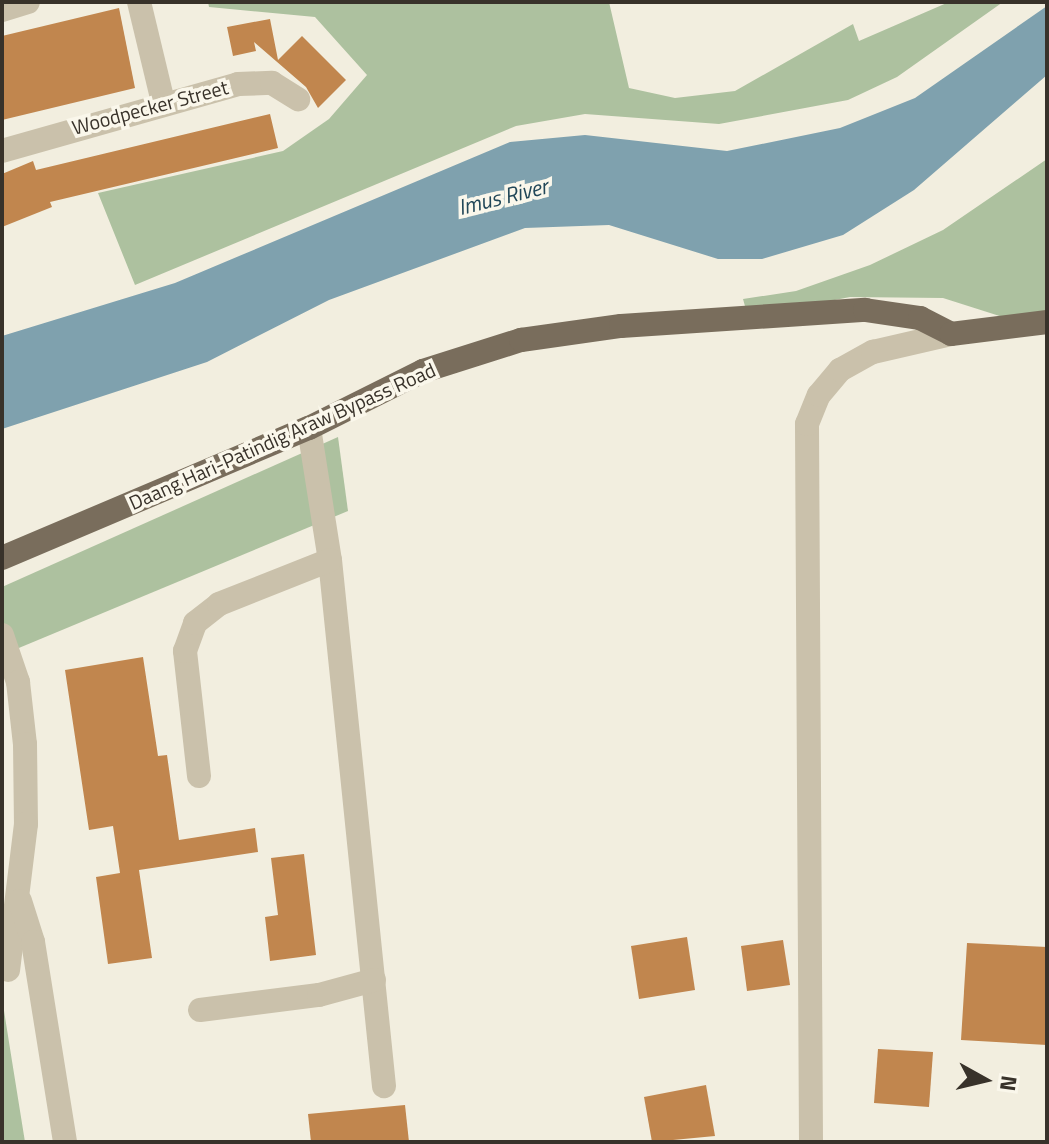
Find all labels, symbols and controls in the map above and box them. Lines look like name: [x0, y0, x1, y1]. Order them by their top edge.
street label: Woodpecker Street: [69, 75, 231, 139]
water label: Imus River: [456, 173, 550, 221]
street label: Daang Hari-Patindig Araw Bypass Road: [125, 357, 439, 515]
north arrow: [945, 1040, 1025, 1120]
text: N: [991, 1073, 1027, 1093]

